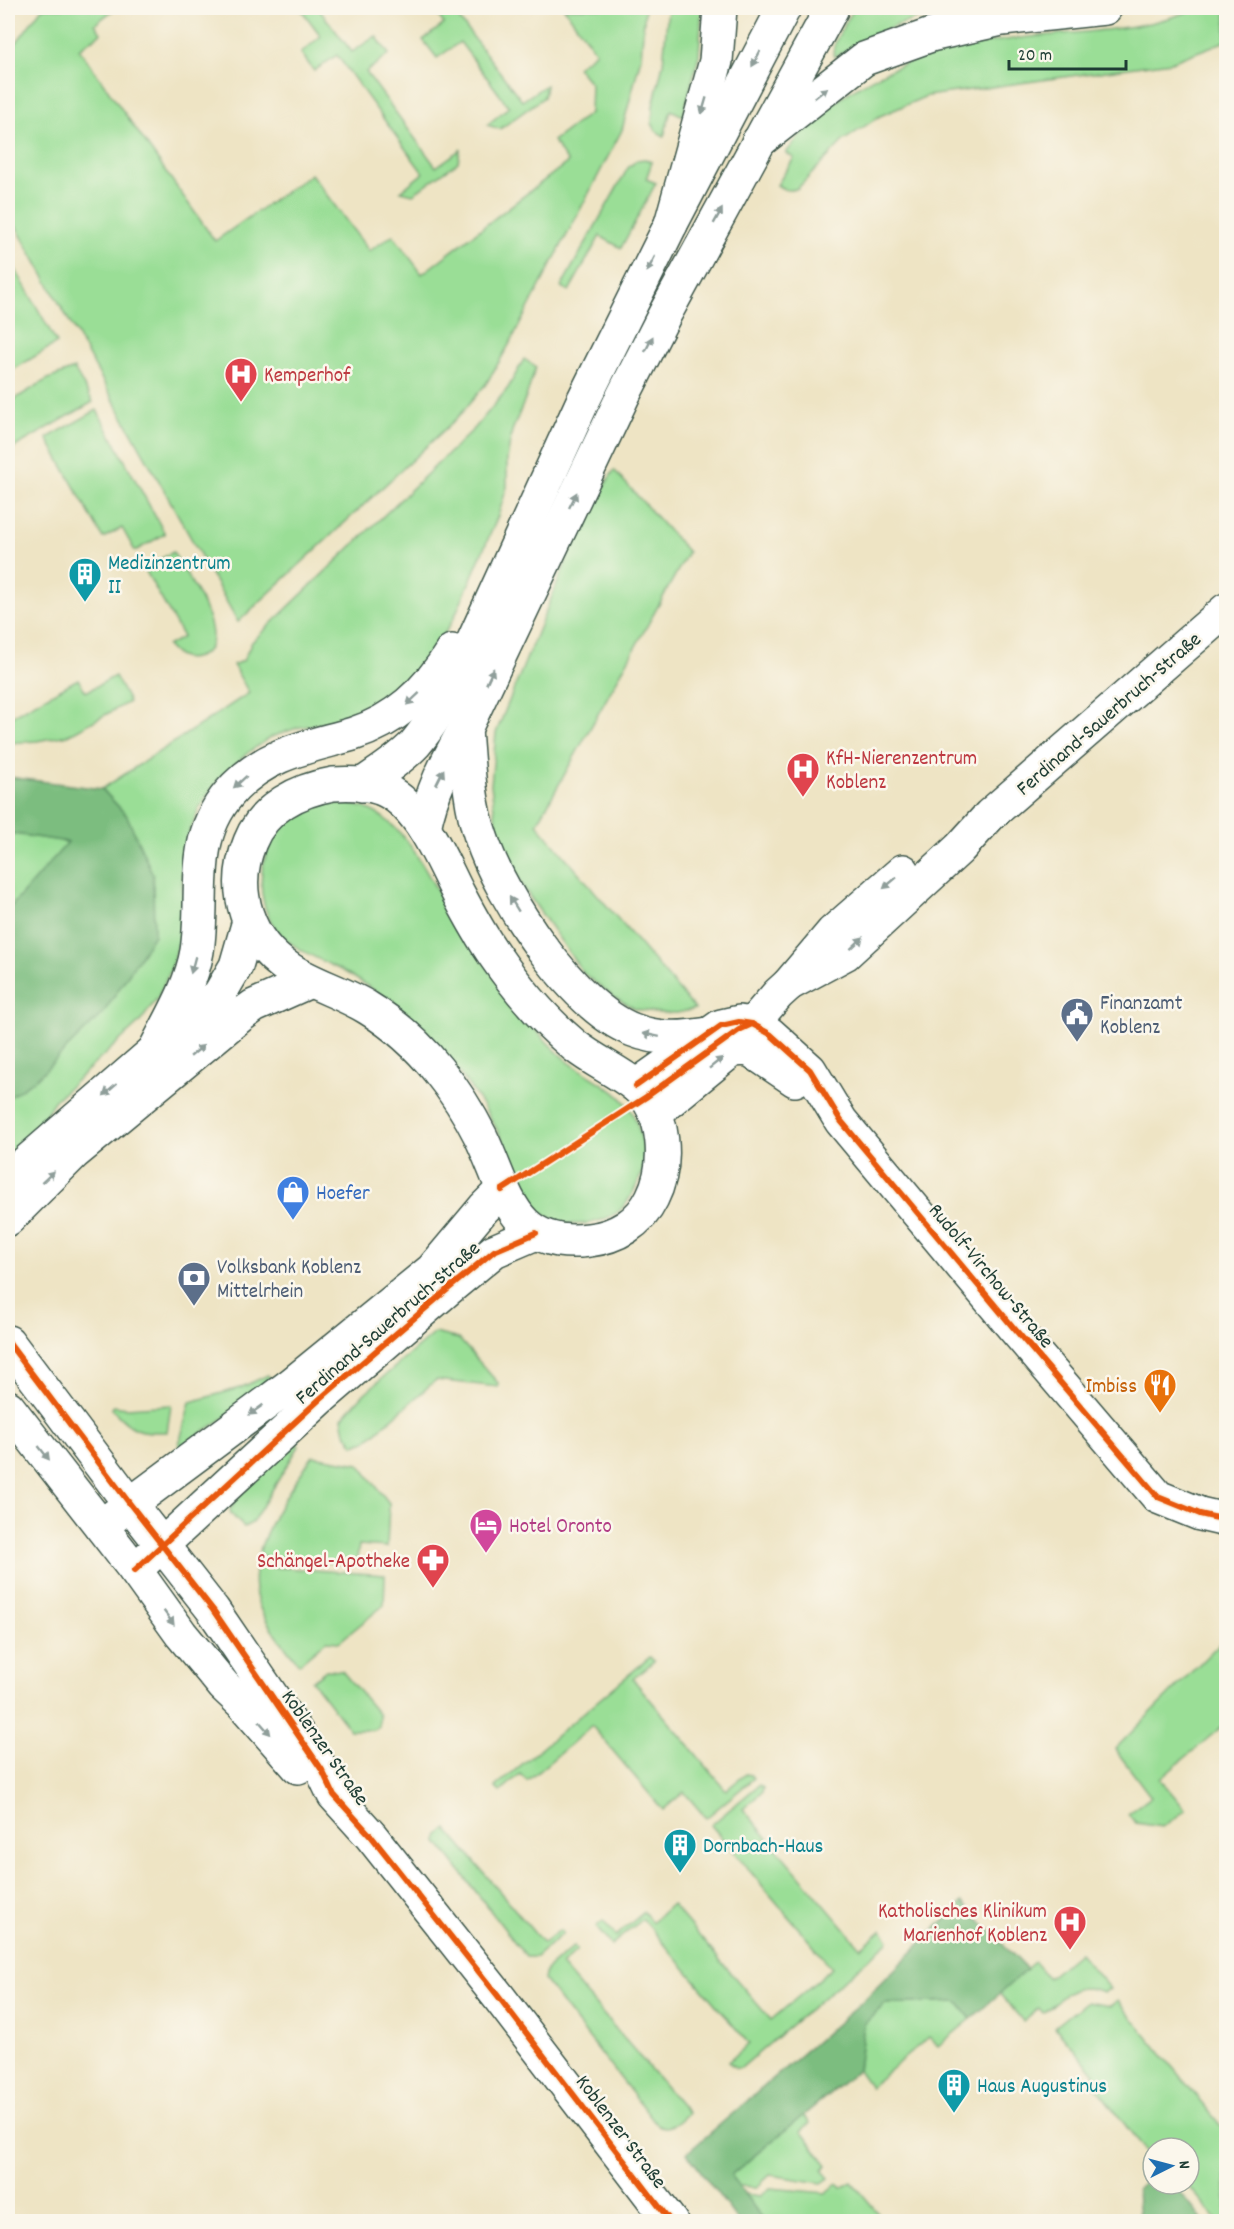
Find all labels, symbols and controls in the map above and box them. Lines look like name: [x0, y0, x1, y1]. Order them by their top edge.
scale bar: [1009, 33, 1126, 71]
text: 20 m: [1018, 44, 1052, 69]
one-way arrow: [752, 51, 761, 68]
one-way arrow: [813, 87, 829, 100]
one-way arrow: [699, 97, 708, 115]
one-way arrow: [713, 207, 723, 224]
one-way arrow: [646, 256, 656, 273]
one-way arrow: [645, 336, 654, 353]
hospital icon: Kemperhof: [223, 356, 259, 403]
place label: Kemperhof: [264, 362, 351, 392]
one-way arrow: [569, 491, 578, 508]
place label: Medizinzentrum II: [108, 550, 231, 604]
building icon: Medizinzentrum II: [67, 556, 103, 603]
street label: Ferdinand-Sauerbruch-Straße: [1011, 626, 1209, 804]
one-way arrow: [485, 668, 494, 685]
one-way arrow: [407, 692, 421, 706]
place label: KfH-Nierenzentrum Koblenz: [826, 745, 977, 799]
hospital icon: KfH-Nierenzentrum Koblenz: [785, 751, 821, 798]
one-way arrow: [435, 768, 444, 785]
one-way arrow: [233, 775, 248, 788]
one-way arrow: [882, 876, 898, 889]
one-way arrow: [508, 896, 519, 912]
one-way arrow: [849, 936, 864, 950]
one-way arrow: [188, 956, 197, 974]
place label: Finanzamt Koblenz: [1100, 990, 1183, 1044]
public building icon: Finanzamt Koblenz: [1059, 996, 1095, 1043]
one-way arrow: [641, 1030, 660, 1039]
one-way arrow: [189, 1045, 205, 1058]
one-way arrow: [709, 1057, 724, 1069]
one-way arrow: [103, 1083, 118, 1096]
one-way arrow: [41, 1171, 55, 1185]
shop icon: Hoefer: [275, 1174, 311, 1221]
place label: Hoefer: [316, 1180, 370, 1210]
street label: Rudolf-Virchow-Straße: [920, 1198, 1060, 1356]
street label: Ferdinand-Sauerbruch-Straße: [290, 1235, 488, 1413]
place label: Volksbank Koblenz Mittelrhein: [217, 1254, 361, 1308]
bank icon: Volksbank Koblenz Mittelrhein: [176, 1260, 212, 1307]
restaurant icon: Imbiss: [1142, 1367, 1178, 1414]
place label: Imbiss: [1085, 1373, 1137, 1403]
one-way arrow: [248, 1404, 263, 1416]
one-way arrow: [37, 1445, 50, 1461]
hotel icon: Hotel Oronto: [468, 1507, 504, 1554]
place label: Hotel Oronto: [509, 1513, 612, 1543]
pharmacy icon: Schängel-Apotheke: [415, 1542, 451, 1589]
place label: Schängel-Apotheke: [257, 1548, 410, 1578]
one-way arrow: [163, 1610, 175, 1625]
street label: Koblenzer Straße: [272, 1685, 375, 1813]
one-way arrow: [258, 1720, 271, 1736]
building icon: Dornbach-Haus: [662, 1827, 698, 1874]
place label: Dornbach-Haus: [703, 1833, 823, 1863]
place label: Katholisches Klinikum Marienhof Koblenz: [878, 1898, 1047, 1952]
hospital icon: Katholisches Klinikum Marienhof Koblenz: [1052, 1904, 1088, 1951]
building icon: Haus Augustinus: [936, 2067, 972, 2114]
street label: Koblenzer Straße: [567, 2070, 672, 2196]
place label: Haus Augustinus: [977, 2073, 1107, 2103]
north arrow: [1141, 2136, 1201, 2196]
text: N: [1172, 2160, 1195, 2170]

